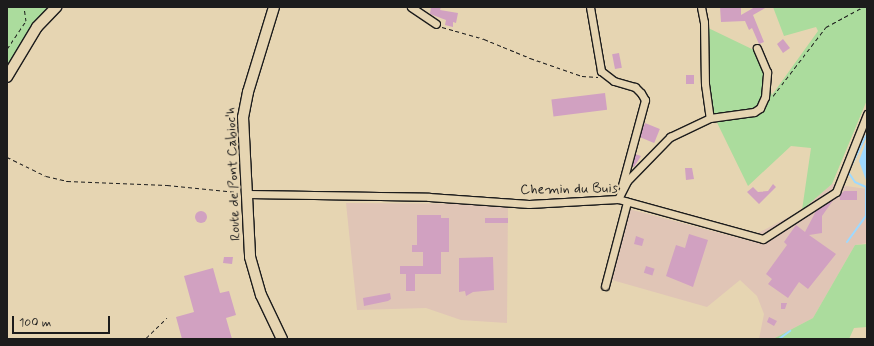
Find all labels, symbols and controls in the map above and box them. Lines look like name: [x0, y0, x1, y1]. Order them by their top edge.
street label: Route de Pont Cabioc'h: [222, 108, 244, 240]
street label: Chemin du Buis: [521, 180, 617, 198]
scale bar: [14, 308, 112, 334]
text: 100 m: [19, 315, 51, 331]

